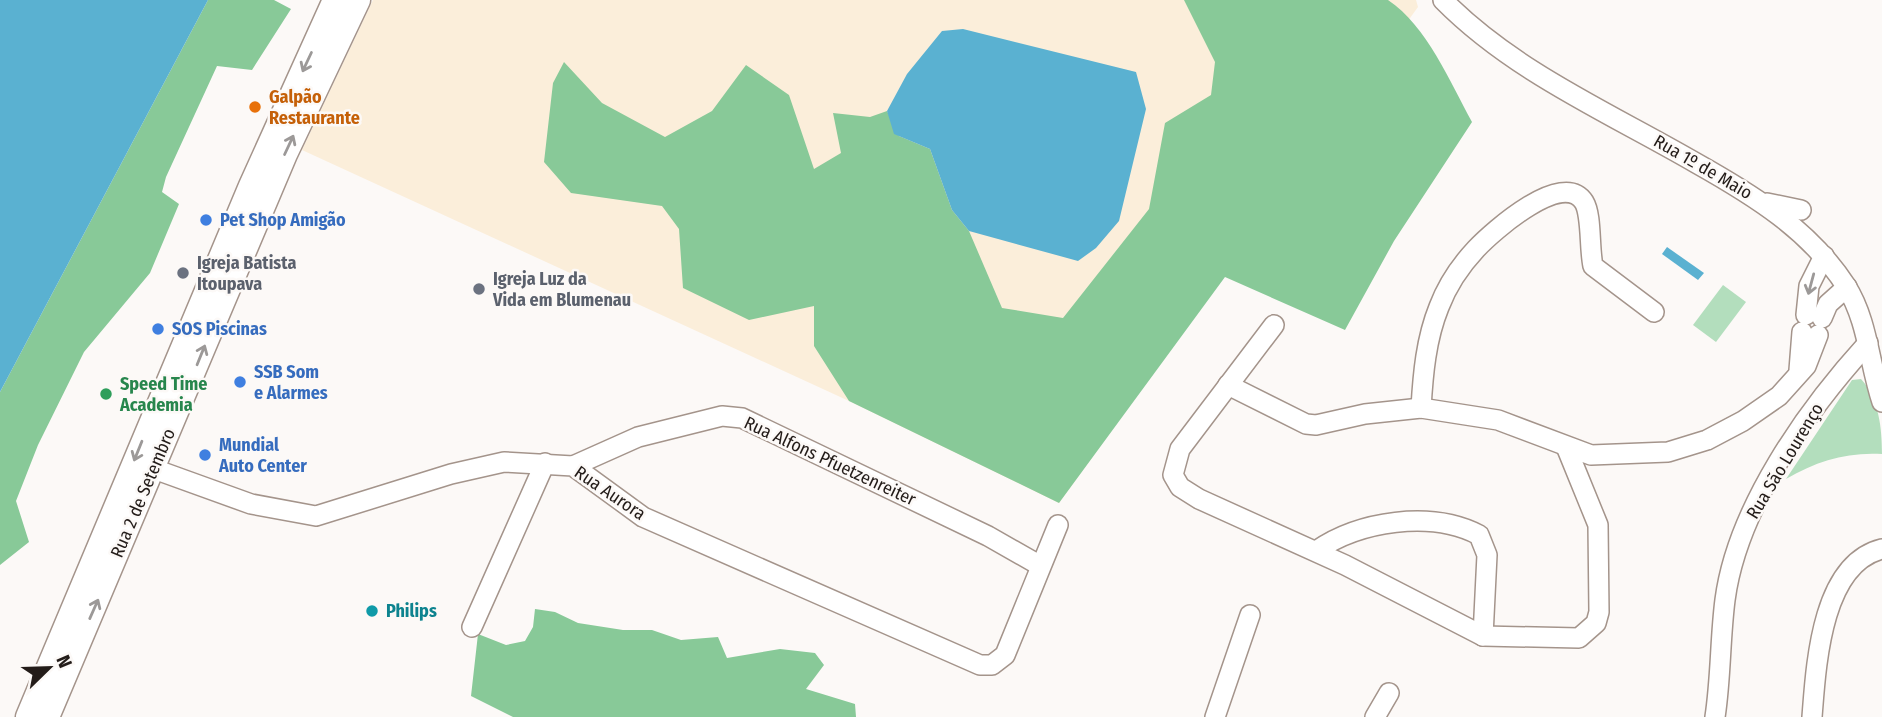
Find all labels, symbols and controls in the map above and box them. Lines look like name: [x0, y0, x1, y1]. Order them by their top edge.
one-way arrow: [300, 51, 313, 72]
place label: Galpão Restaurante: [269, 86, 360, 129]
marker: Galpão Restaurante: [247, 99, 263, 115]
street label: Rua 1º de Maio: [1650, 130, 1756, 204]
one-way arrow: [283, 135, 297, 156]
place label: Pet Shop Amigão: [220, 209, 346, 231]
marker: Pet Shop Amigão: [198, 212, 214, 228]
place label: Igreja Batista Itoupava: [197, 252, 296, 295]
marker: Igreja Batista Itoupava: [175, 265, 191, 281]
place label: Igreja Luz da Vida em Blumenau: [492, 268, 631, 311]
one-way arrow: [1804, 272, 1817, 295]
marker: Igreja Luz da Vida em Blumenau: [471, 281, 487, 297]
place label: SOS Piscinas: [172, 318, 267, 340]
marker: SOS Piscinas: [150, 321, 166, 337]
one-way arrow: [196, 344, 209, 366]
place label: SSB Som e Alarmes: [254, 361, 328, 404]
place label: Speed Time Academia: [119, 373, 207, 416]
marker: SSB Som e Alarmes: [232, 374, 248, 390]
marker: Speed Time Academia: [98, 386, 114, 402]
street label: Rua São Lourenço: [1742, 399, 1828, 523]
street label: Rua Alfons Pfuetzenreiter: [741, 411, 920, 511]
street label: Rua 2 de Setembro: [106, 425, 180, 561]
place label: Mundial Auto Center: [218, 434, 307, 477]
one-way arrow: [131, 439, 144, 461]
marker: Mundial Auto Center: [197, 447, 213, 463]
street label: Rua Aurora: [570, 461, 650, 525]
one-way arrow: [88, 599, 101, 620]
place label: Philips: [386, 600, 437, 622]
marker: Philips: [364, 603, 380, 619]
north arrow: [14, 633, 84, 703]
text: N: [51, 652, 77, 671]

